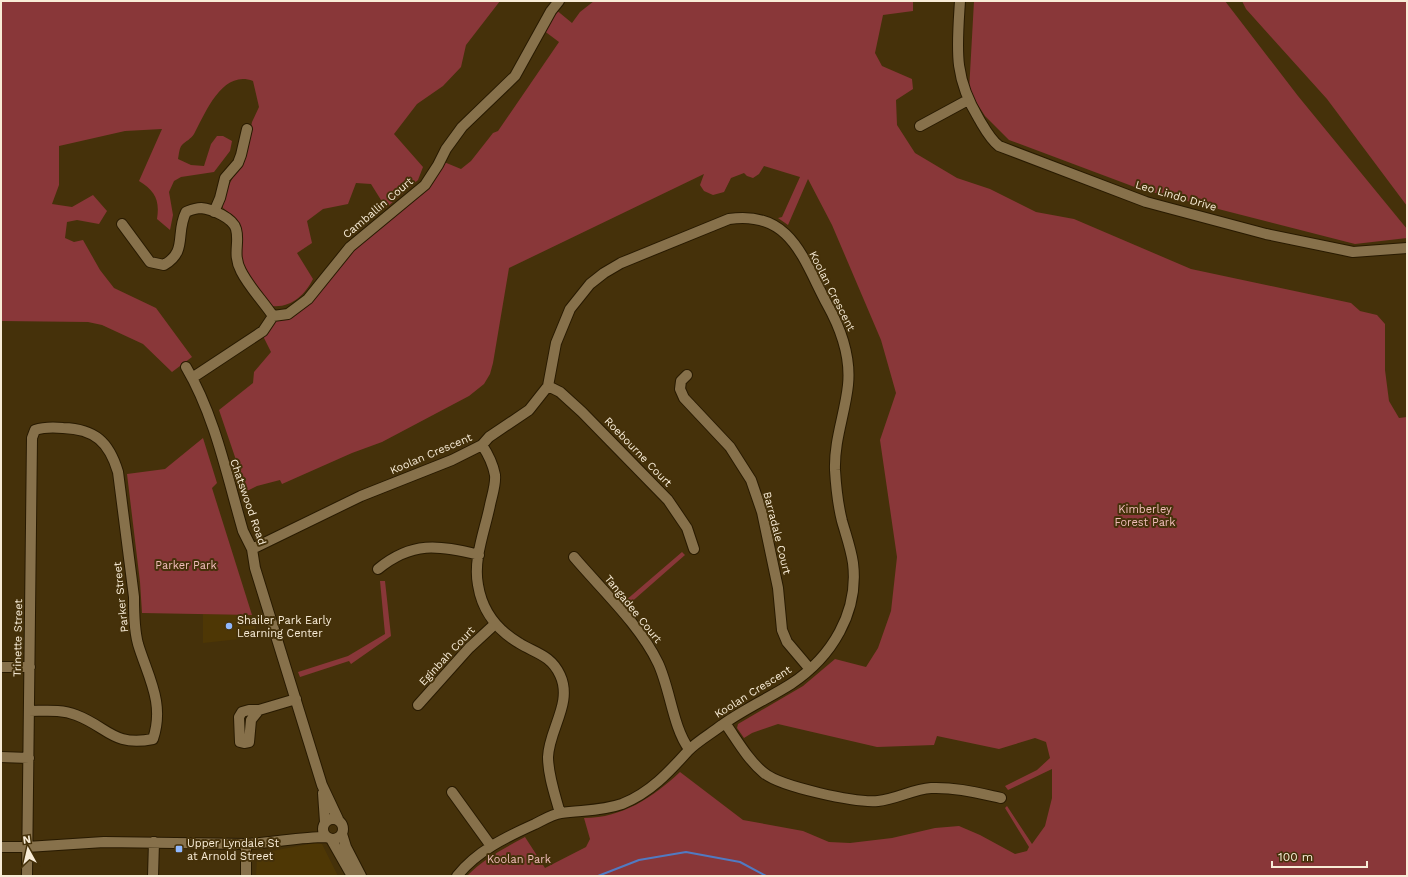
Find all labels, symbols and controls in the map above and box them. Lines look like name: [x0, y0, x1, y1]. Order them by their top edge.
street label: Camballin Court: [340, 175, 416, 241]
street label: Leo Lindo Drive: [1134, 178, 1218, 214]
street label: Koolan Crescent: [806, 249, 858, 333]
street label: Roebourne Court: [602, 415, 675, 490]
street label: Koolan Crescent: [388, 431, 474, 477]
street label: Chatswood Road: [227, 457, 269, 547]
street label: Barradale Court: [760, 490, 794, 576]
park label: Kimberley Forest Park: [1114, 503, 1176, 529]
park label: Parker Park: [155, 559, 217, 572]
street label: Parker Street: [111, 561, 131, 633]
street label: Tangadee Court: [602, 572, 665, 646]
street label: Trinette Street: [11, 598, 25, 677]
place label: Shailer Park Early Learning Center: [237, 614, 332, 640]
marker: Shailer Park Early Learning Center: [224, 621, 234, 631]
street label: Eginbah Court: [416, 623, 478, 688]
street label: Koolan Crescent: [712, 663, 794, 721]
north arrow: [8, 829, 48, 869]
text: N: [22, 833, 32, 847]
place label: Upper Lyndale St at Arnold Street: [187, 837, 280, 863]
scale bar: [1272, 843, 1367, 869]
marker: Upper Lyndale St at Arnold Street: [174, 844, 184, 854]
text: 100 m: [1278, 850, 1313, 864]
park label: Koolan Park: [487, 853, 551, 866]

